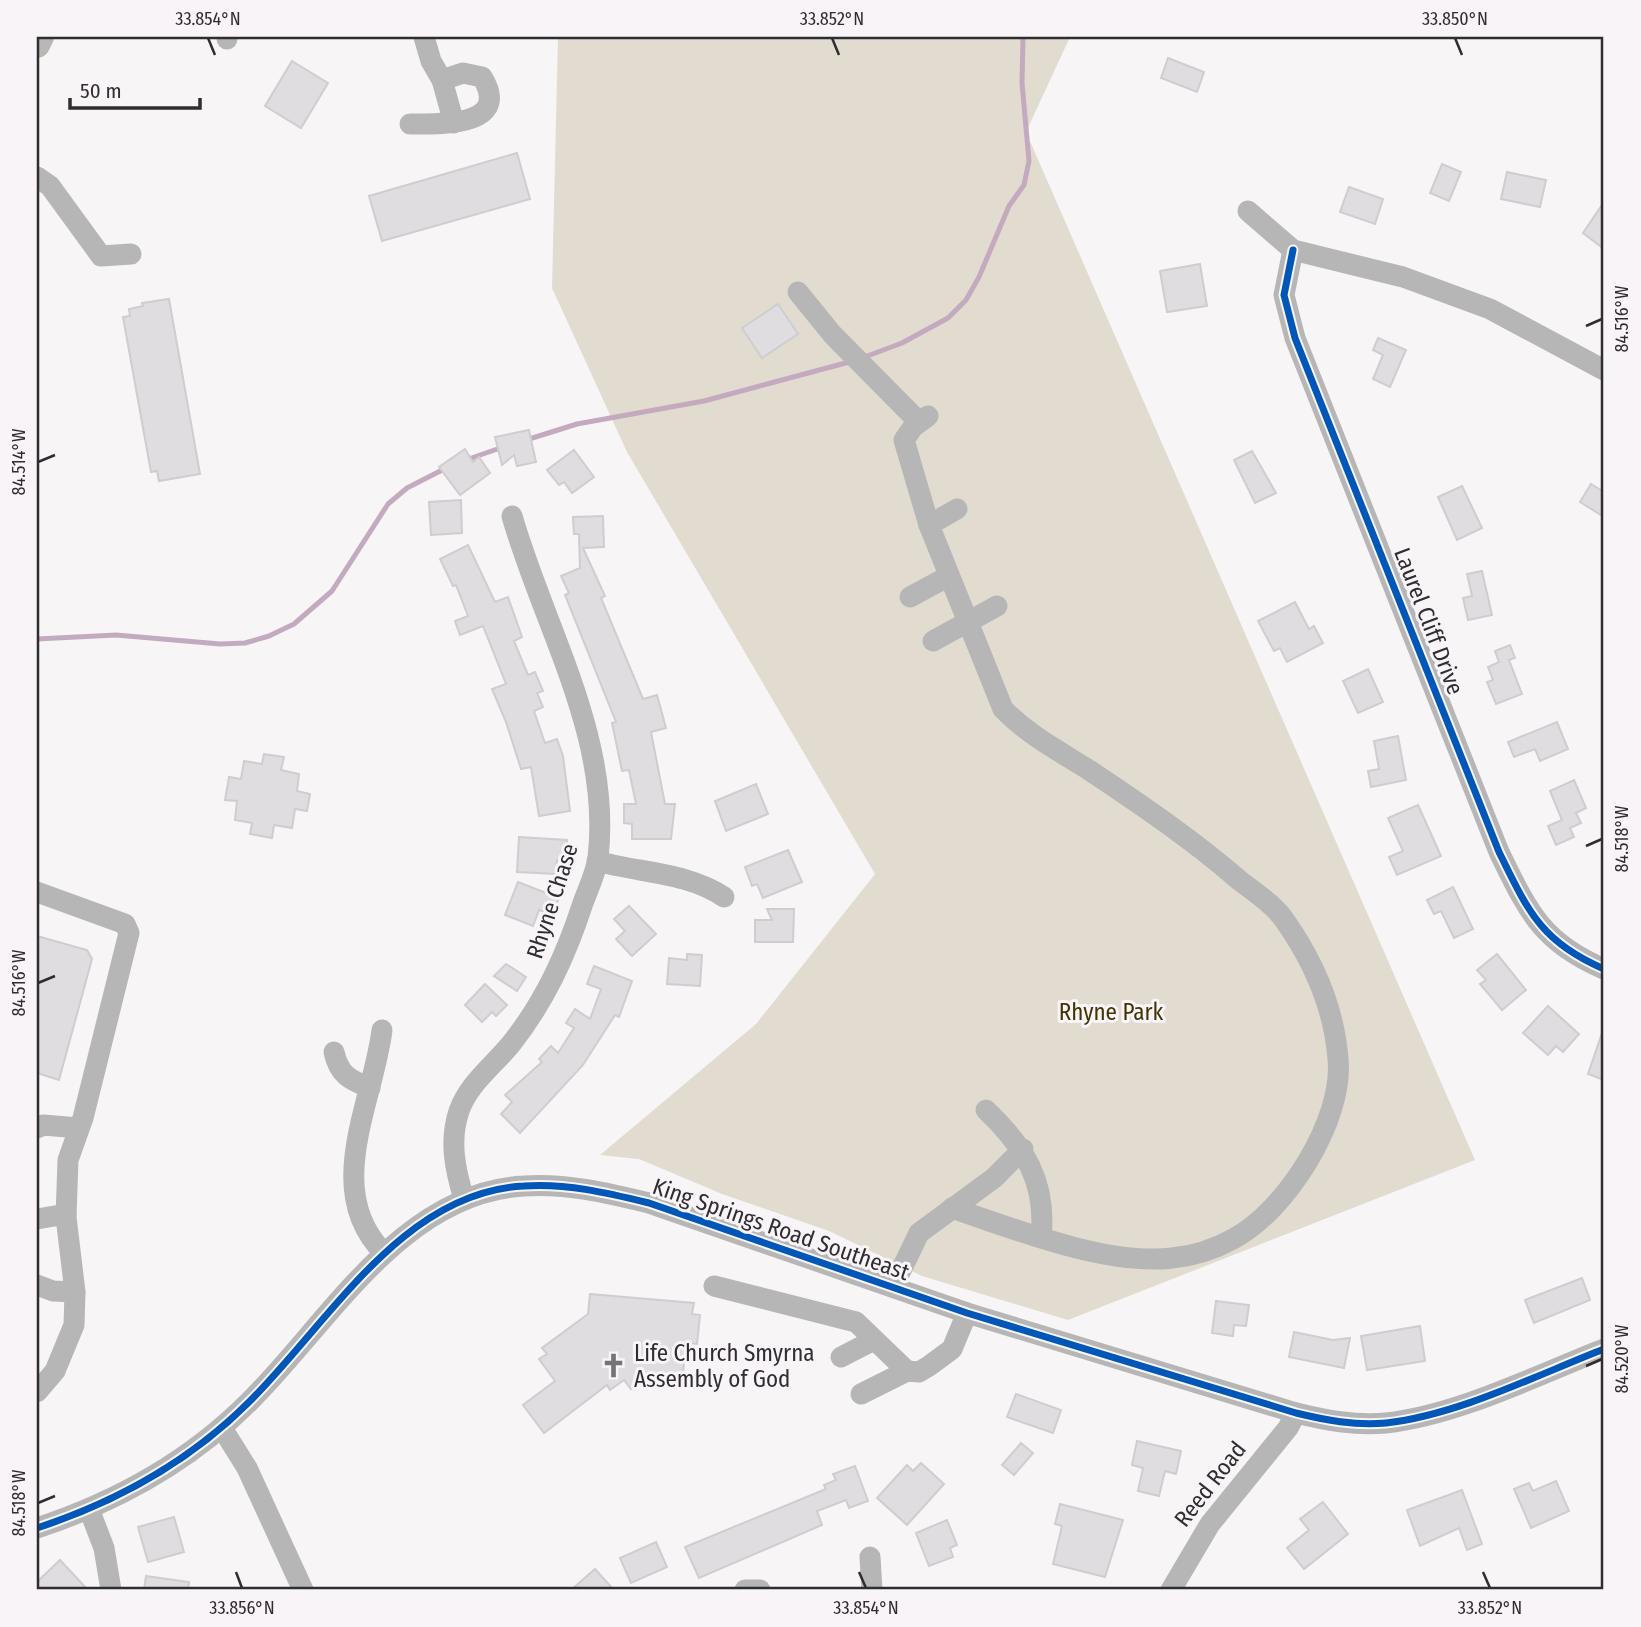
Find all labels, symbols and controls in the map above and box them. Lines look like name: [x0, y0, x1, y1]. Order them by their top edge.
text: 33.854°N: [175, 8, 241, 30]
text: 33.852°N: [800, 8, 864, 30]
text: 33.850°N: [1422, 8, 1488, 30]
scale bar: [70, 66, 200, 110]
text: 50 m: [80, 78, 122, 104]
text: 84.516°W: [1611, 285, 1633, 352]
text: 84.514°W: [8, 428, 30, 495]
street label: Laurel Cliff Drive: [1388, 544, 1470, 698]
text: 84.518°W: [1611, 805, 1633, 873]
street label: Rhyne Chase: [520, 840, 584, 962]
text: 84.516°W: [8, 949, 30, 1016]
park label: Rhyne Park: [1059, 998, 1164, 1026]
street label: King Springs Road Southeast: [649, 1172, 913, 1286]
text: 84.520°W: [1611, 1324, 1633, 1394]
place label: Life Church Smyrna Assembly of God: [634, 1339, 815, 1393]
church icon: Life Church Smyrna Assembly of God: [600, 1352, 628, 1380]
street label: Reed Road: [1168, 1436, 1252, 1532]
text: 84.518°W: [8, 1469, 30, 1537]
text: 33.856°N: [209, 1597, 275, 1619]
text: 33.854°N: [833, 1597, 899, 1619]
text: 33.852°N: [1458, 1597, 1522, 1619]

